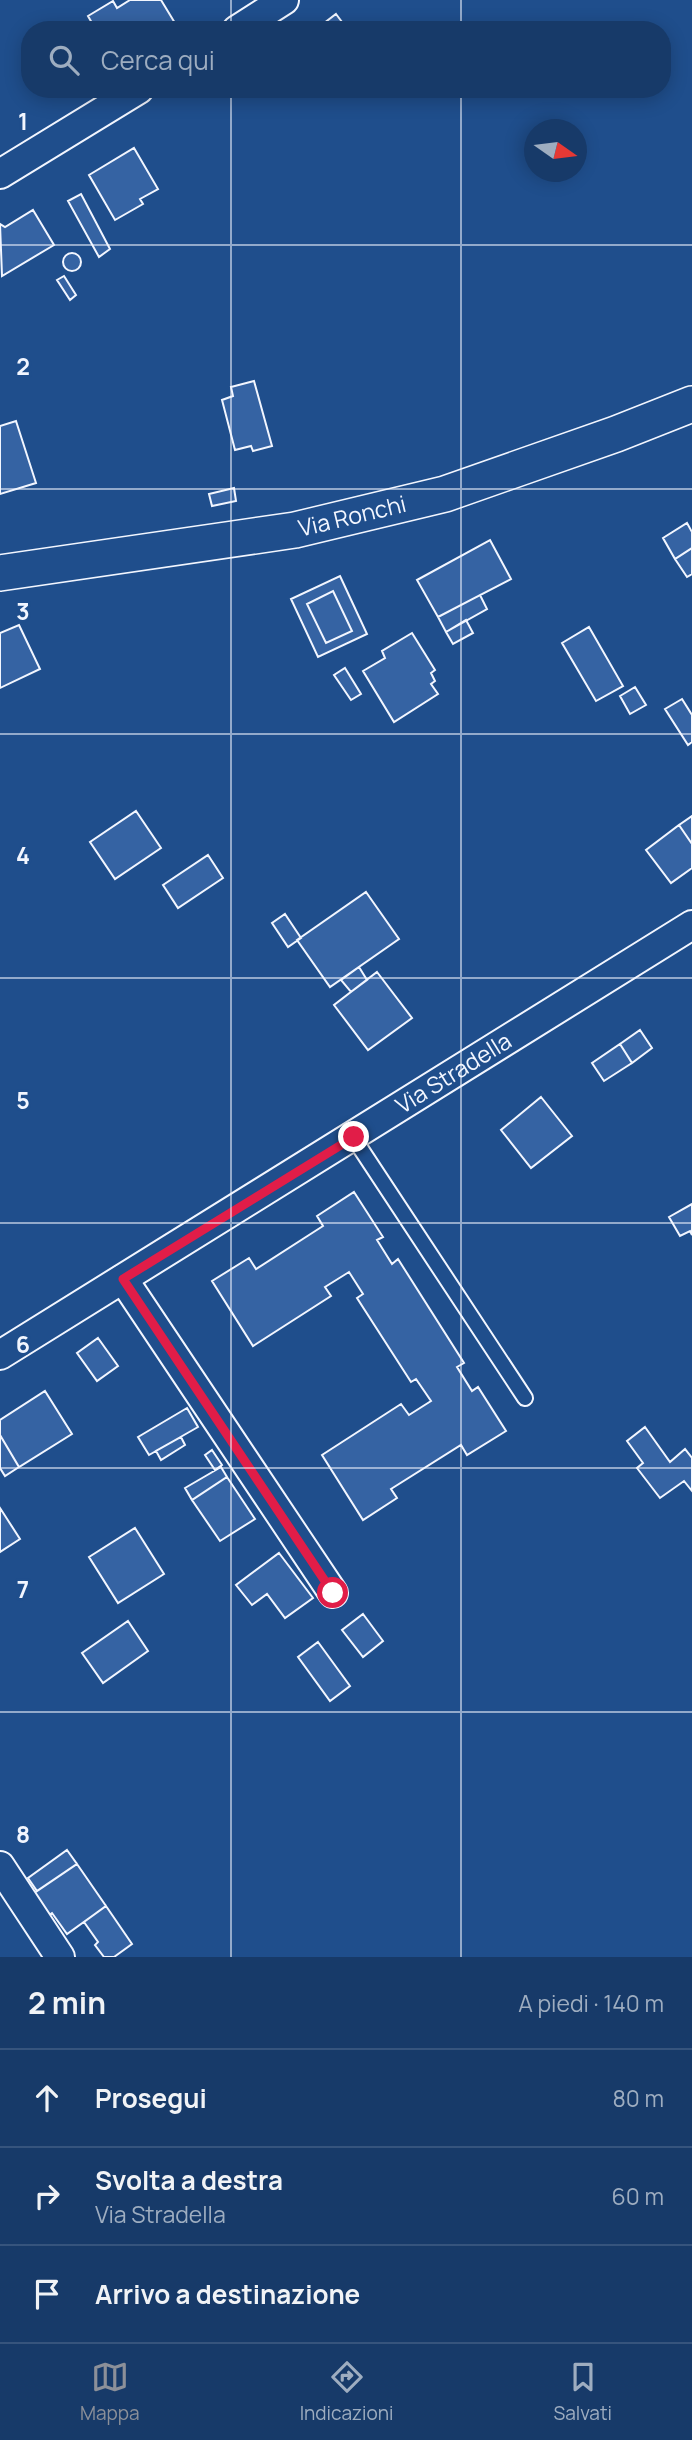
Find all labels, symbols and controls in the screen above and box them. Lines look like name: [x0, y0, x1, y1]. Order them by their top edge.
search box: [21, 21, 671, 98]
icon: search: [45, 41, 83, 79]
text: Cerca qui: [101, 42, 215, 78]
text: 1: [18, 105, 28, 137]
north arrow: [524, 119, 587, 182]
text: 2: [16, 350, 30, 382]
street label: Via Ronchi: [295, 487, 409, 544]
text: 3: [16, 595, 30, 627]
text: 4: [16, 839, 30, 871]
street label: Via Stradella: [389, 1024, 517, 1120]
text: 5: [16, 1084, 30, 1116]
route end: [338, 1121, 369, 1152]
text: 6: [16, 1328, 30, 1360]
text: 7: [17, 1573, 29, 1605]
route start: [317, 1577, 348, 1608]
text: 8: [16, 1818, 30, 1850]
text: 2 min: [28, 1982, 106, 2023]
text: A piedi · 140 m: [518, 1987, 664, 2019]
icon: ahead: [28, 2079, 66, 2117]
text: Prosegui: [95, 2080, 207, 2116]
text: 80 m: [613, 2082, 664, 2114]
text: Svolta a destra: [95, 2162, 283, 2198]
icon: right: [28, 2177, 66, 2215]
text: 60 m: [612, 2180, 664, 2212]
text: Via Stradella: [95, 2198, 226, 2230]
icon: arrive: [28, 2275, 66, 2313]
text: Arrivo a destinazione: [95, 2276, 360, 2312]
tab: Mappa: [80, 2358, 140, 2426]
tab: Indicazioni: [300, 2358, 394, 2426]
tab: Salvati: [554, 2358, 612, 2426]

